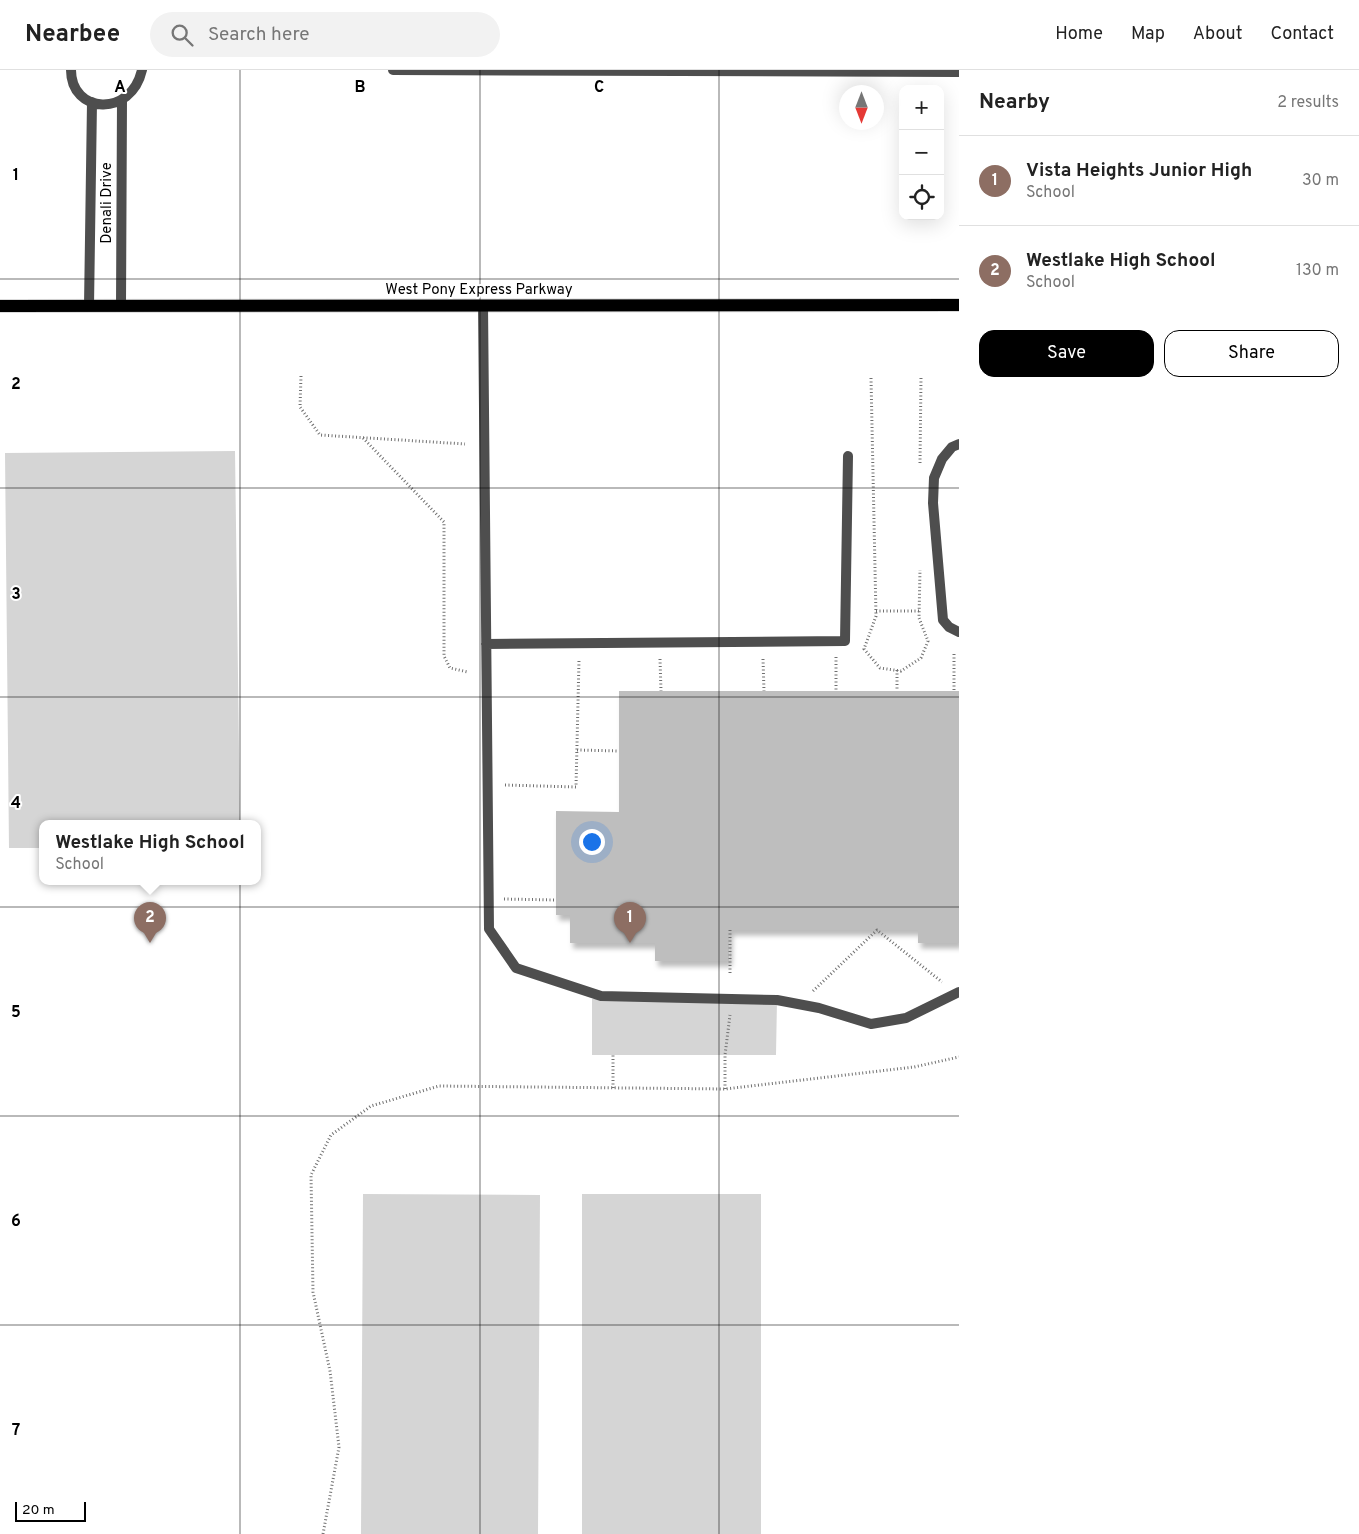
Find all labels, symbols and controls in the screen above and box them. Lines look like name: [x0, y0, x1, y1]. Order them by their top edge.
search box: [150, 12, 500, 57]
text: Nearbee: [25, 20, 120, 50]
icon: search: [168, 21, 196, 49]
text: Search here: [208, 23, 310, 47]
text: Home: [1055, 23, 1103, 46]
text: Map: [1131, 23, 1165, 46]
text: About: [1193, 23, 1242, 46]
text: Contact: [1270, 23, 1334, 46]
text: A: [114, 78, 126, 98]
text: B: [354, 78, 366, 98]
text: C: [594, 78, 604, 98]
north arrow: [839, 85, 884, 130]
map controls: [899, 85, 944, 220]
button: +: [899, 85, 944, 130]
text: Nearby: [979, 89, 1050, 116]
text: 2 results: [1277, 93, 1339, 113]
button: −: [899, 130, 944, 175]
text: Vista Heights Junior High: [1026, 159, 1252, 183]
street label: Denali Drive: [98, 162, 117, 244]
text: 1: [13, 166, 19, 186]
text: 1: [992, 171, 998, 191]
text: 30 m: [1302, 171, 1339, 191]
button: locate: [899, 175, 944, 220]
text: School: [1026, 183, 1075, 203]
text: Westlake High School: [1026, 249, 1216, 273]
text: 2: [990, 261, 1000, 281]
text: 130 m: [1296, 261, 1339, 281]
text: School: [1026, 273, 1075, 293]
street label: West Pony Express Parkway: [385, 281, 573, 300]
button: Save: [979, 330, 1154, 377]
button: Share: [1164, 330, 1339, 377]
text: 2: [11, 375, 21, 395]
text: 3: [11, 585, 21, 605]
text: 4: [11, 794, 21, 814]
popup: [39, 820, 261, 885]
your location: [579, 829, 605, 855]
text: Westlake High School: [55, 831, 245, 855]
text: School: [55, 855, 104, 875]
pin: 2: [134, 902, 166, 943]
pin: 1: [614, 902, 646, 943]
text: 5: [11, 1003, 21, 1023]
text: 6: [11, 1212, 21, 1232]
text: 7: [12, 1421, 20, 1441]
scale bar: [15, 1499, 86, 1522]
text: 20 m: [22, 1502, 55, 1519]

